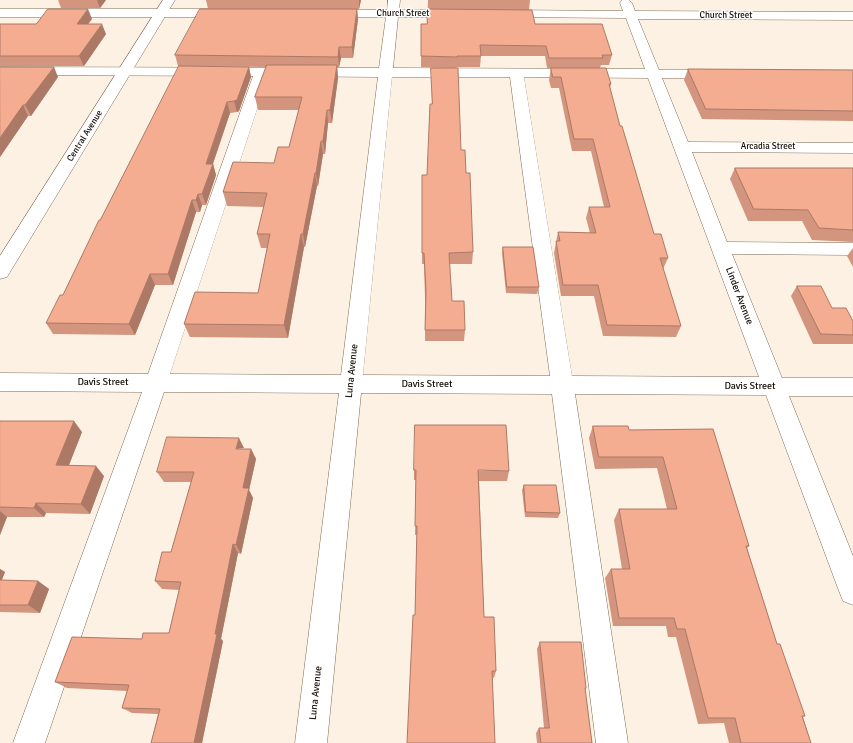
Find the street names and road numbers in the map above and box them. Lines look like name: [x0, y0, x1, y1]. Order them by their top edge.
street label: Church Street: [377, 9, 429, 19]
street label: Church Street: [700, 11, 752, 21]
street label: Central Avenue: [65, 108, 105, 164]
street label: Arcadia Street: [741, 142, 795, 152]
street label: Linder Avenue: [723, 266, 755, 326]
street label: Luna Avenue: [343, 343, 361, 399]
street label: Davis Street: [77, 376, 129, 388]
street label: Davis Street: [401, 378, 453, 390]
street label: Davis Street: [724, 380, 776, 392]
street label: Luna Avenue: [307, 665, 325, 721]

